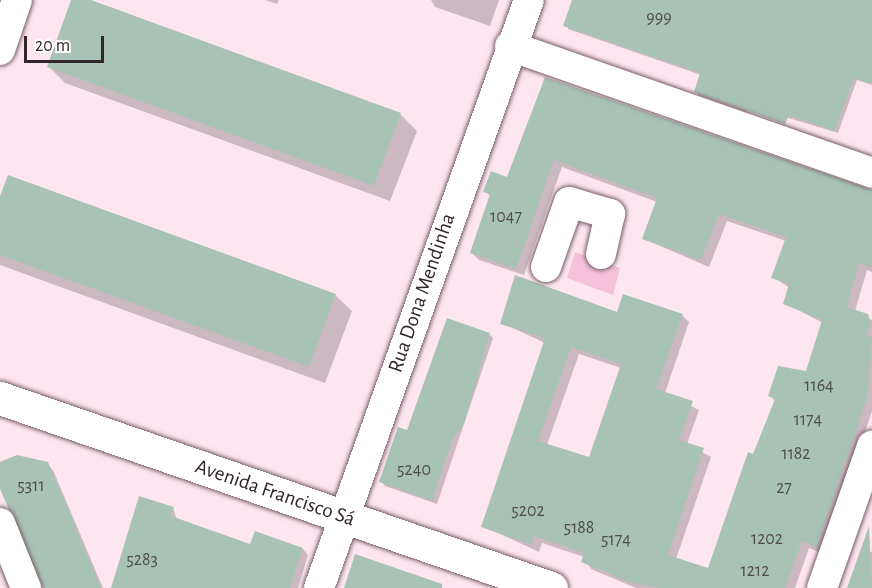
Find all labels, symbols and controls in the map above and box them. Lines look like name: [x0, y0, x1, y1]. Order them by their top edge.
house number: 999: [646, 7, 672, 29]
scale bar: [27, 24, 106, 62]
text: 20 m: [35, 37, 70, 55]
house number: 1047: [490, 206, 522, 228]
street label: Rua Dona Mendinha: [383, 210, 461, 376]
house number: 1164: [804, 375, 834, 397]
house number: 1174: [794, 409, 822, 431]
house number: 1182: [781, 443, 811, 465]
street label: Avenida Francisco Sá: [192, 454, 358, 532]
house number: 5240: [397, 459, 431, 481]
house number: 5311: [17, 475, 45, 497]
house number: 27: [776, 477, 792, 499]
house number: 5202: [511, 500, 545, 522]
house number: 5188: [564, 517, 594, 539]
house number: 1202: [751, 528, 783, 550]
house number: 5174: [601, 529, 631, 551]
house number: 5283: [126, 549, 158, 571]
house number: 1212: [741, 560, 769, 582]

